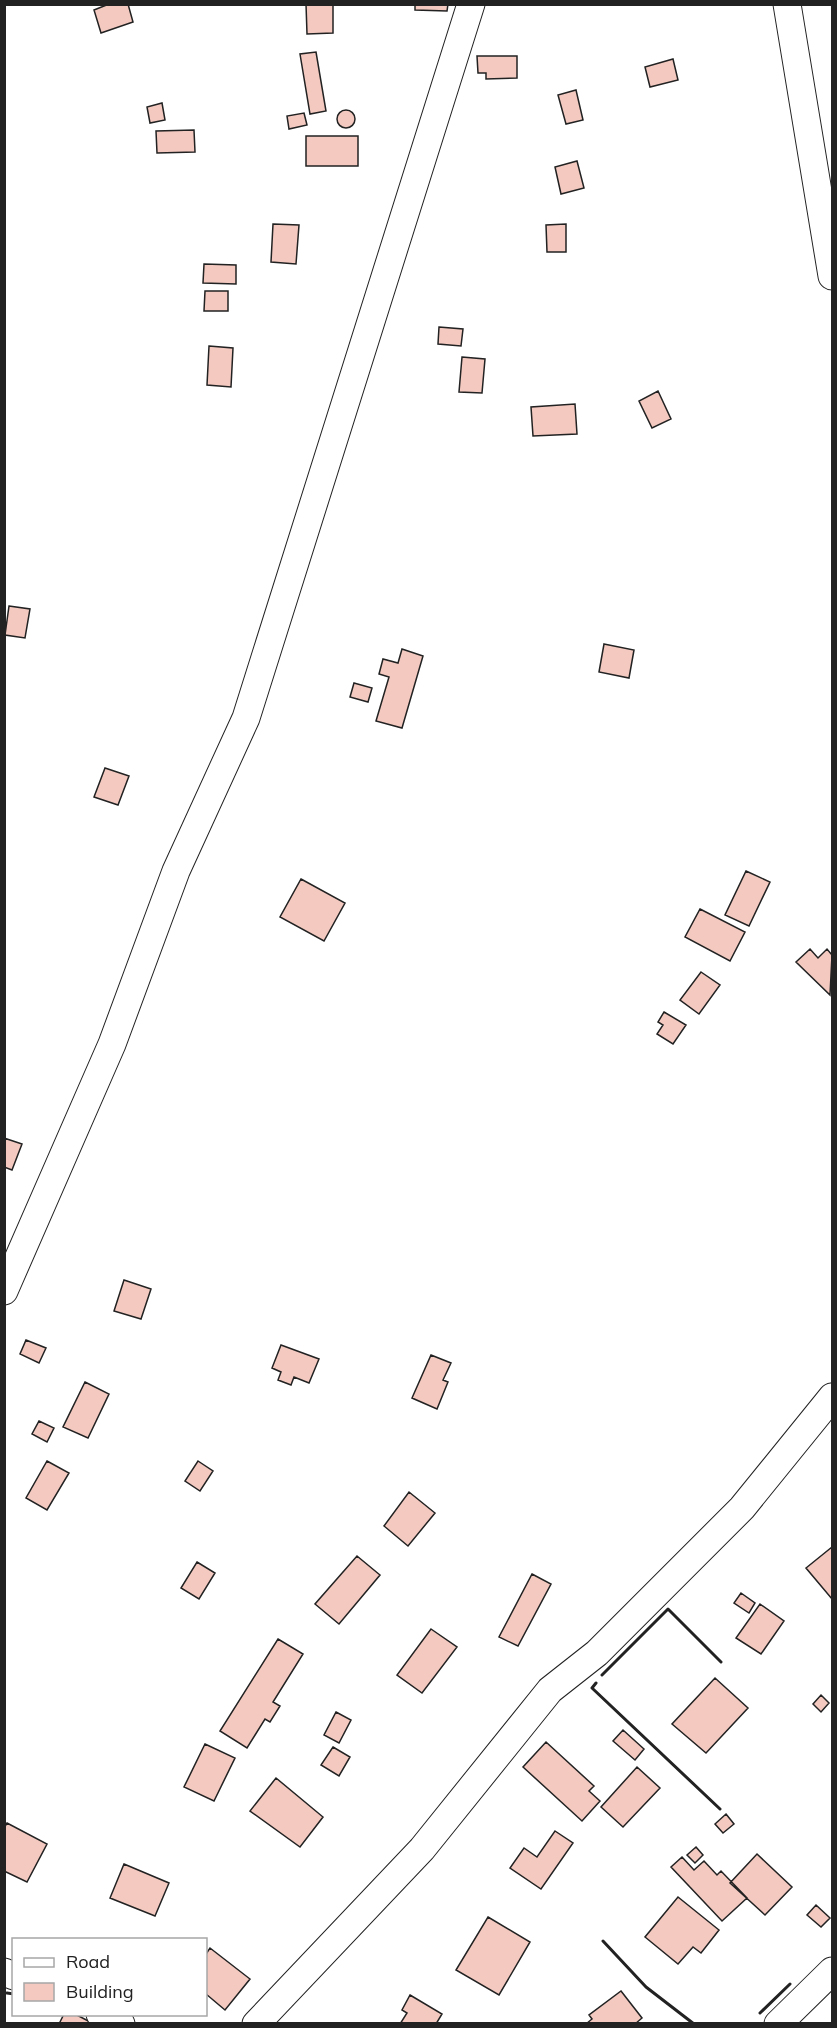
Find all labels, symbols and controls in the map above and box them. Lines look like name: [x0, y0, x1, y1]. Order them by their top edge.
legend: [12, 1938, 207, 2016]
text: Road: [66, 1950, 110, 1973]
text: Building: [66, 1980, 134, 2003]

